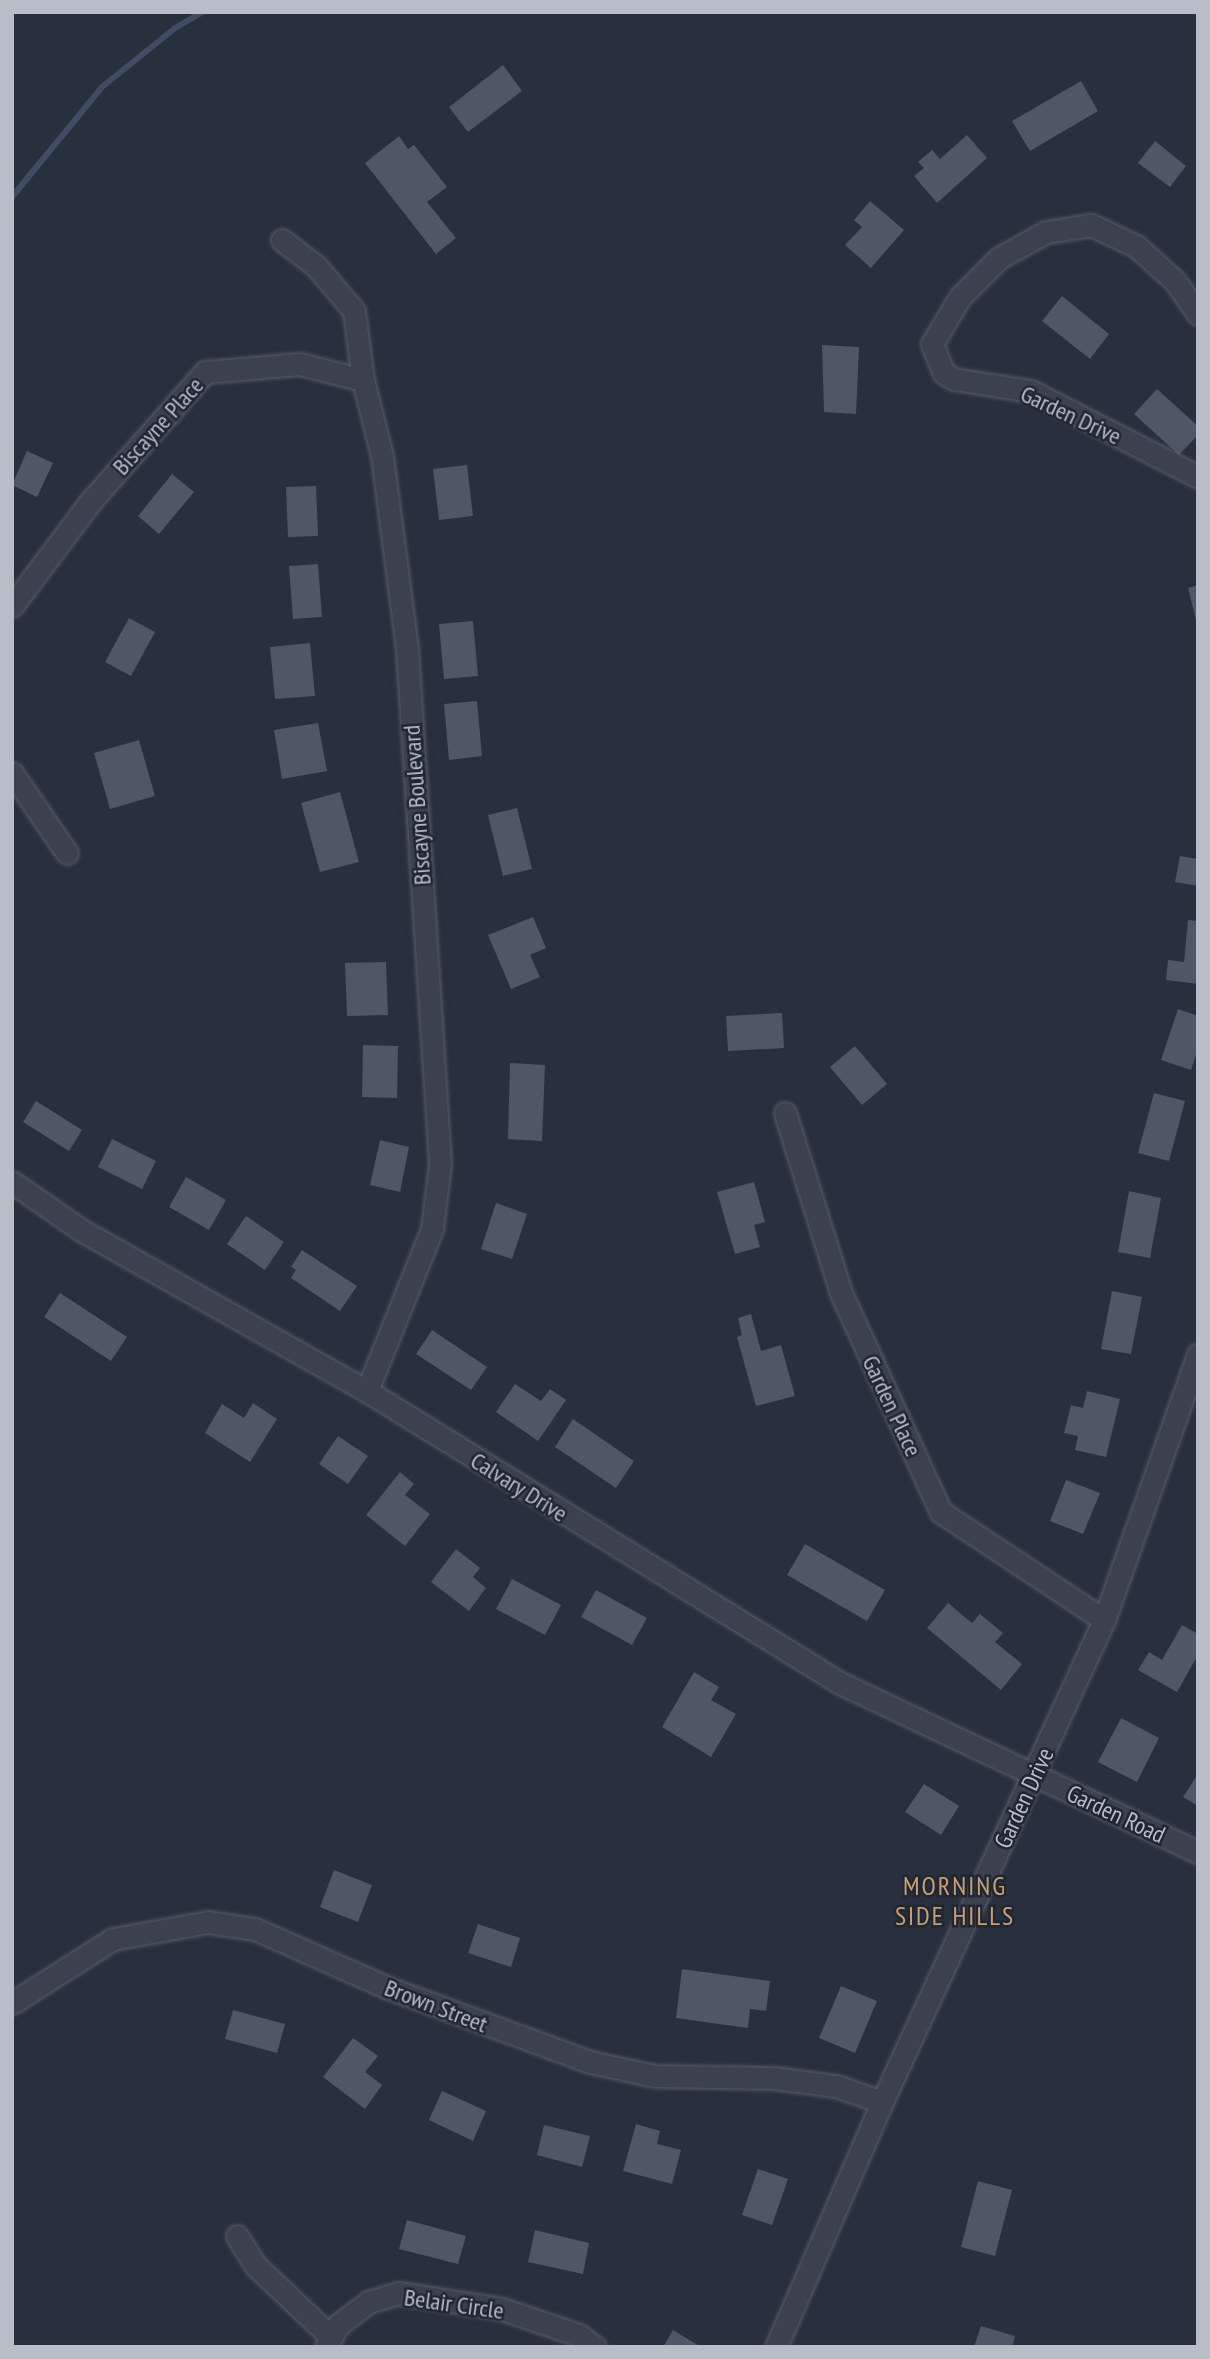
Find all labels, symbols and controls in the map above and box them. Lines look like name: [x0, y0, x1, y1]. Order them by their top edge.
street label: Biscayne Place: [107, 371, 209, 481]
street label: Garden Drive: [1016, 379, 1126, 451]
street label: Biscayne Boulevard: [397, 724, 437, 886]
street label: Garden Place: [856, 1351, 928, 1461]
street label: Calvary Drive: [465, 1446, 573, 1528]
street label: Garden Drive: [988, 1743, 1060, 1853]
street label: Garden Road: [1062, 1779, 1170, 1849]
district label: MORNING SIDE HILLS: [896, 1870, 1014, 1932]
street label: Brown Street: [381, 1973, 491, 2039]
street label: Belair Circle: [402, 2283, 506, 2325]

